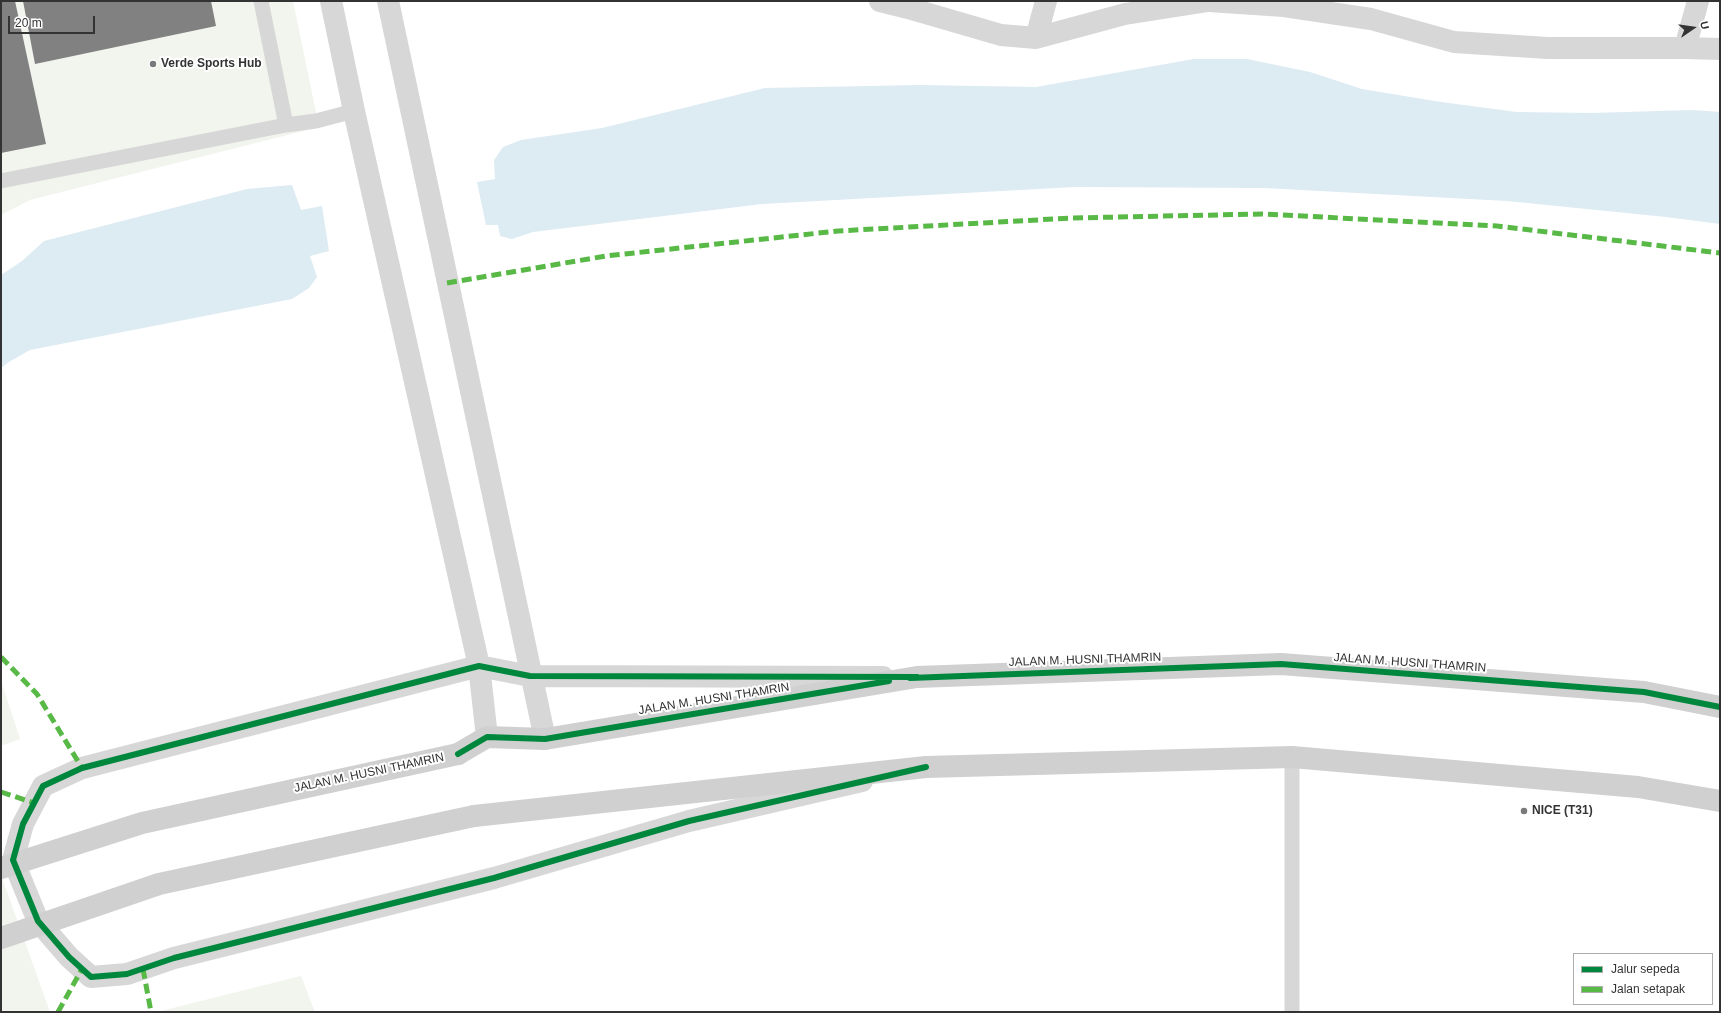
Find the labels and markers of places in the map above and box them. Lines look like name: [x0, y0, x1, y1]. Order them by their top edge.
place label: Verde Sports Hub: [161, 57, 262, 71]
marker: Verde Sports Hub: [148, 59, 158, 69]
place label: NICE (T31): [1532, 804, 1593, 818]
marker: NICE (T31): [1519, 806, 1529, 816]

